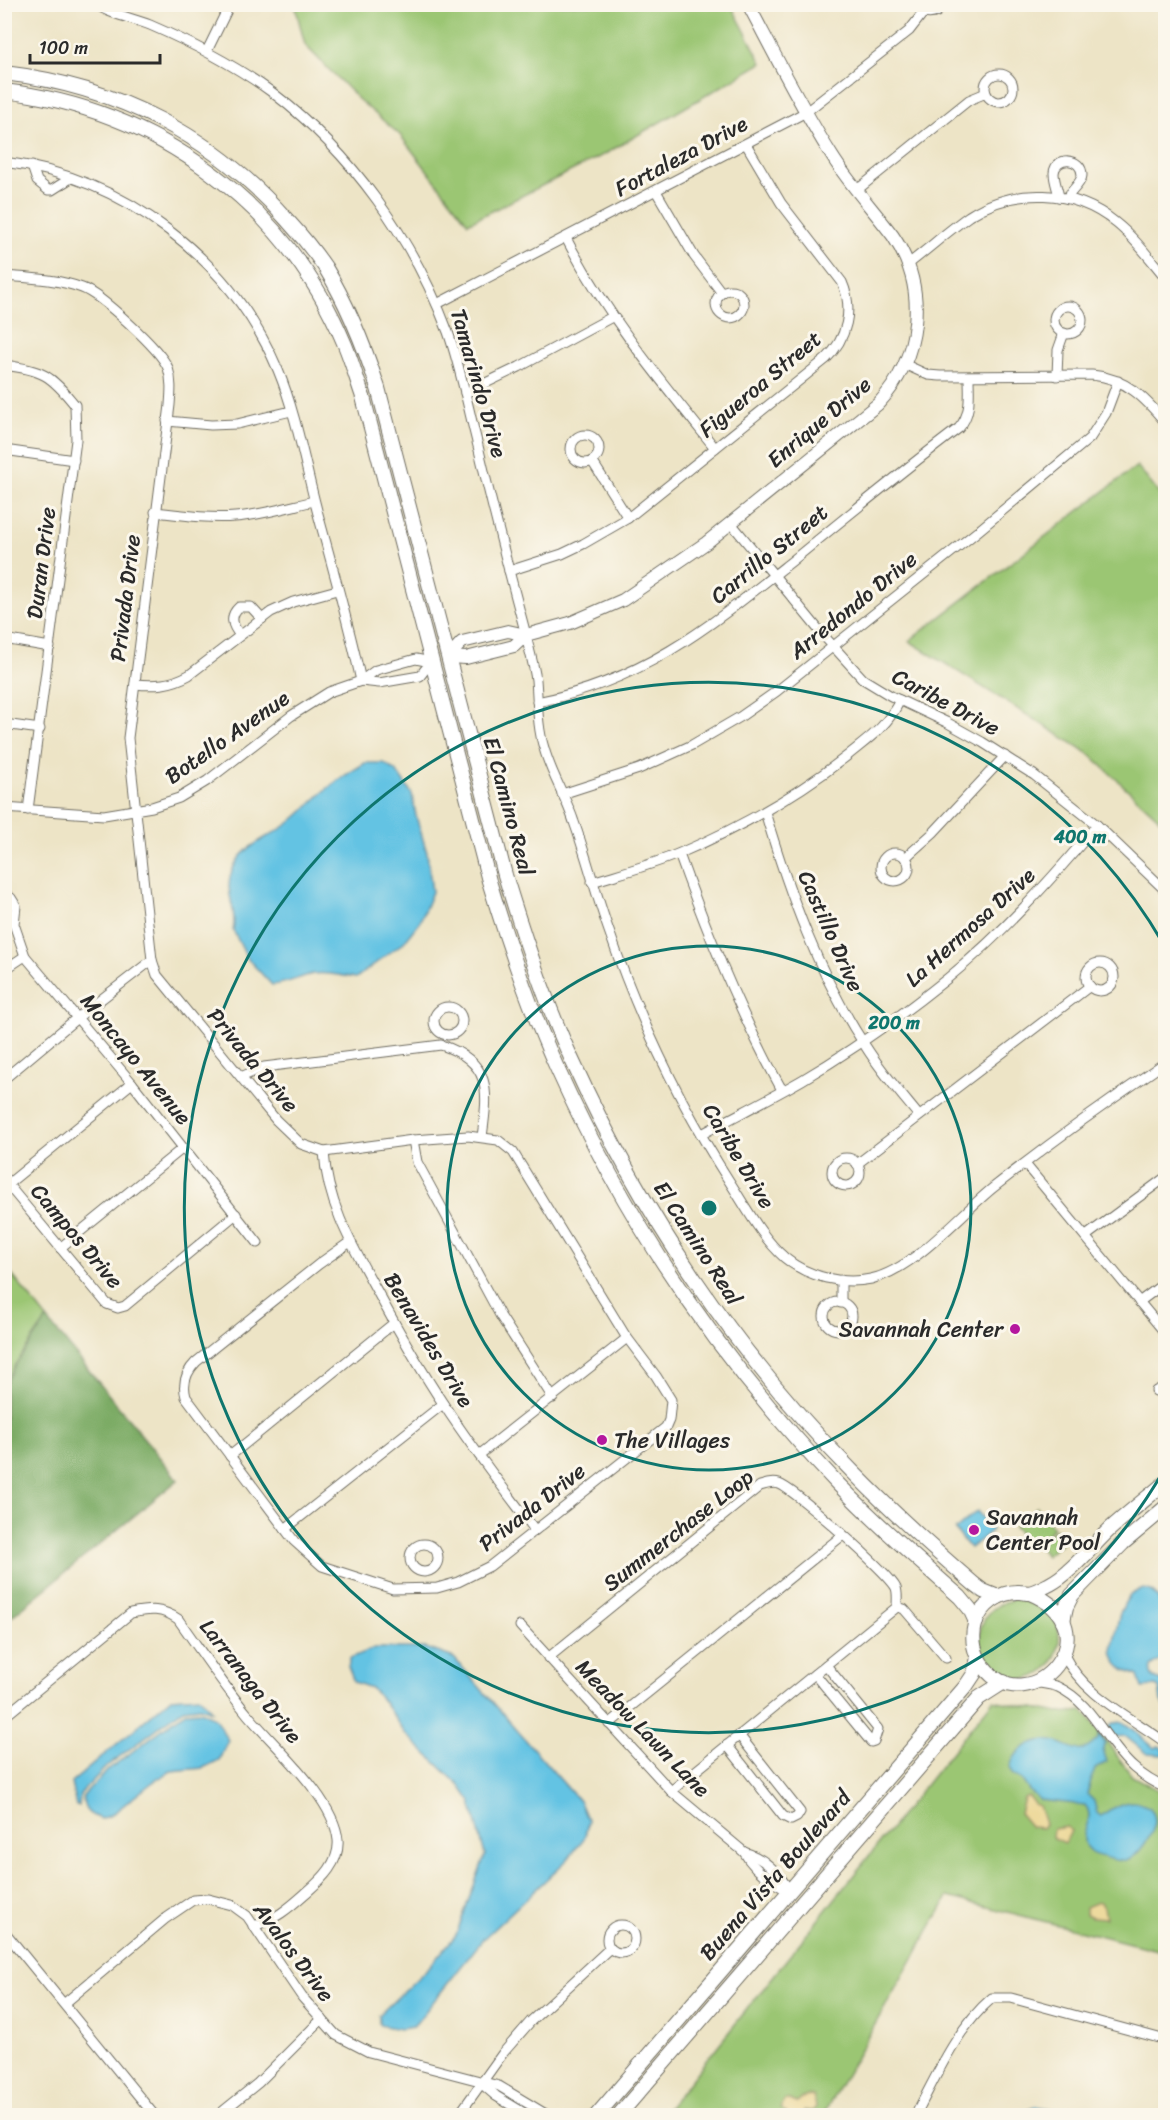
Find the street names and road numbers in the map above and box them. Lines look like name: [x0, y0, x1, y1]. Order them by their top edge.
street label: Fortaleza Drive: [607, 104, 755, 207]
street label: Tamarindo Drive: [439, 304, 519, 463]
street label: Figueroa Street: [689, 320, 831, 448]
street label: Enrique Drive: [758, 366, 880, 478]
street label: Carrillo Street: [701, 494, 837, 614]
street label: Duran Drive: [15, 505, 67, 621]
street label: Privada Drive: [98, 532, 152, 664]
street label: Arredondo Drive: [779, 541, 926, 670]
street label: Caribe Drive: [885, 657, 1007, 747]
street label: Botello Avenue: [156, 679, 298, 795]
street label: El Camino Real: [472, 732, 546, 881]
street label: La Hermosa Drive: [895, 857, 1045, 997]
street label: Castillo Drive: [787, 864, 875, 998]
street label: Moncayo Avenue: [70, 984, 202, 1134]
street label: Privada Drive: [197, 998, 309, 1122]
street label: Caribe Drive: [692, 1095, 786, 1217]
street label: El Camino Real: [643, 1173, 754, 1314]
street label: Campos Drive: [21, 1174, 133, 1298]
street label: Benavides Drive: [373, 1265, 485, 1416]
street label: Privada Drive: [470, 1452, 594, 1562]
street label: Summerchase Loop: [594, 1458, 762, 1602]
street label: Larranaga Drive: [189, 1610, 313, 1753]
street label: Meadow Lawn Lane: [566, 1649, 720, 1807]
street label: Buena Vista Boulevard: [689, 1779, 862, 1970]
street label: Avalos Drive: [242, 1892, 345, 2011]

